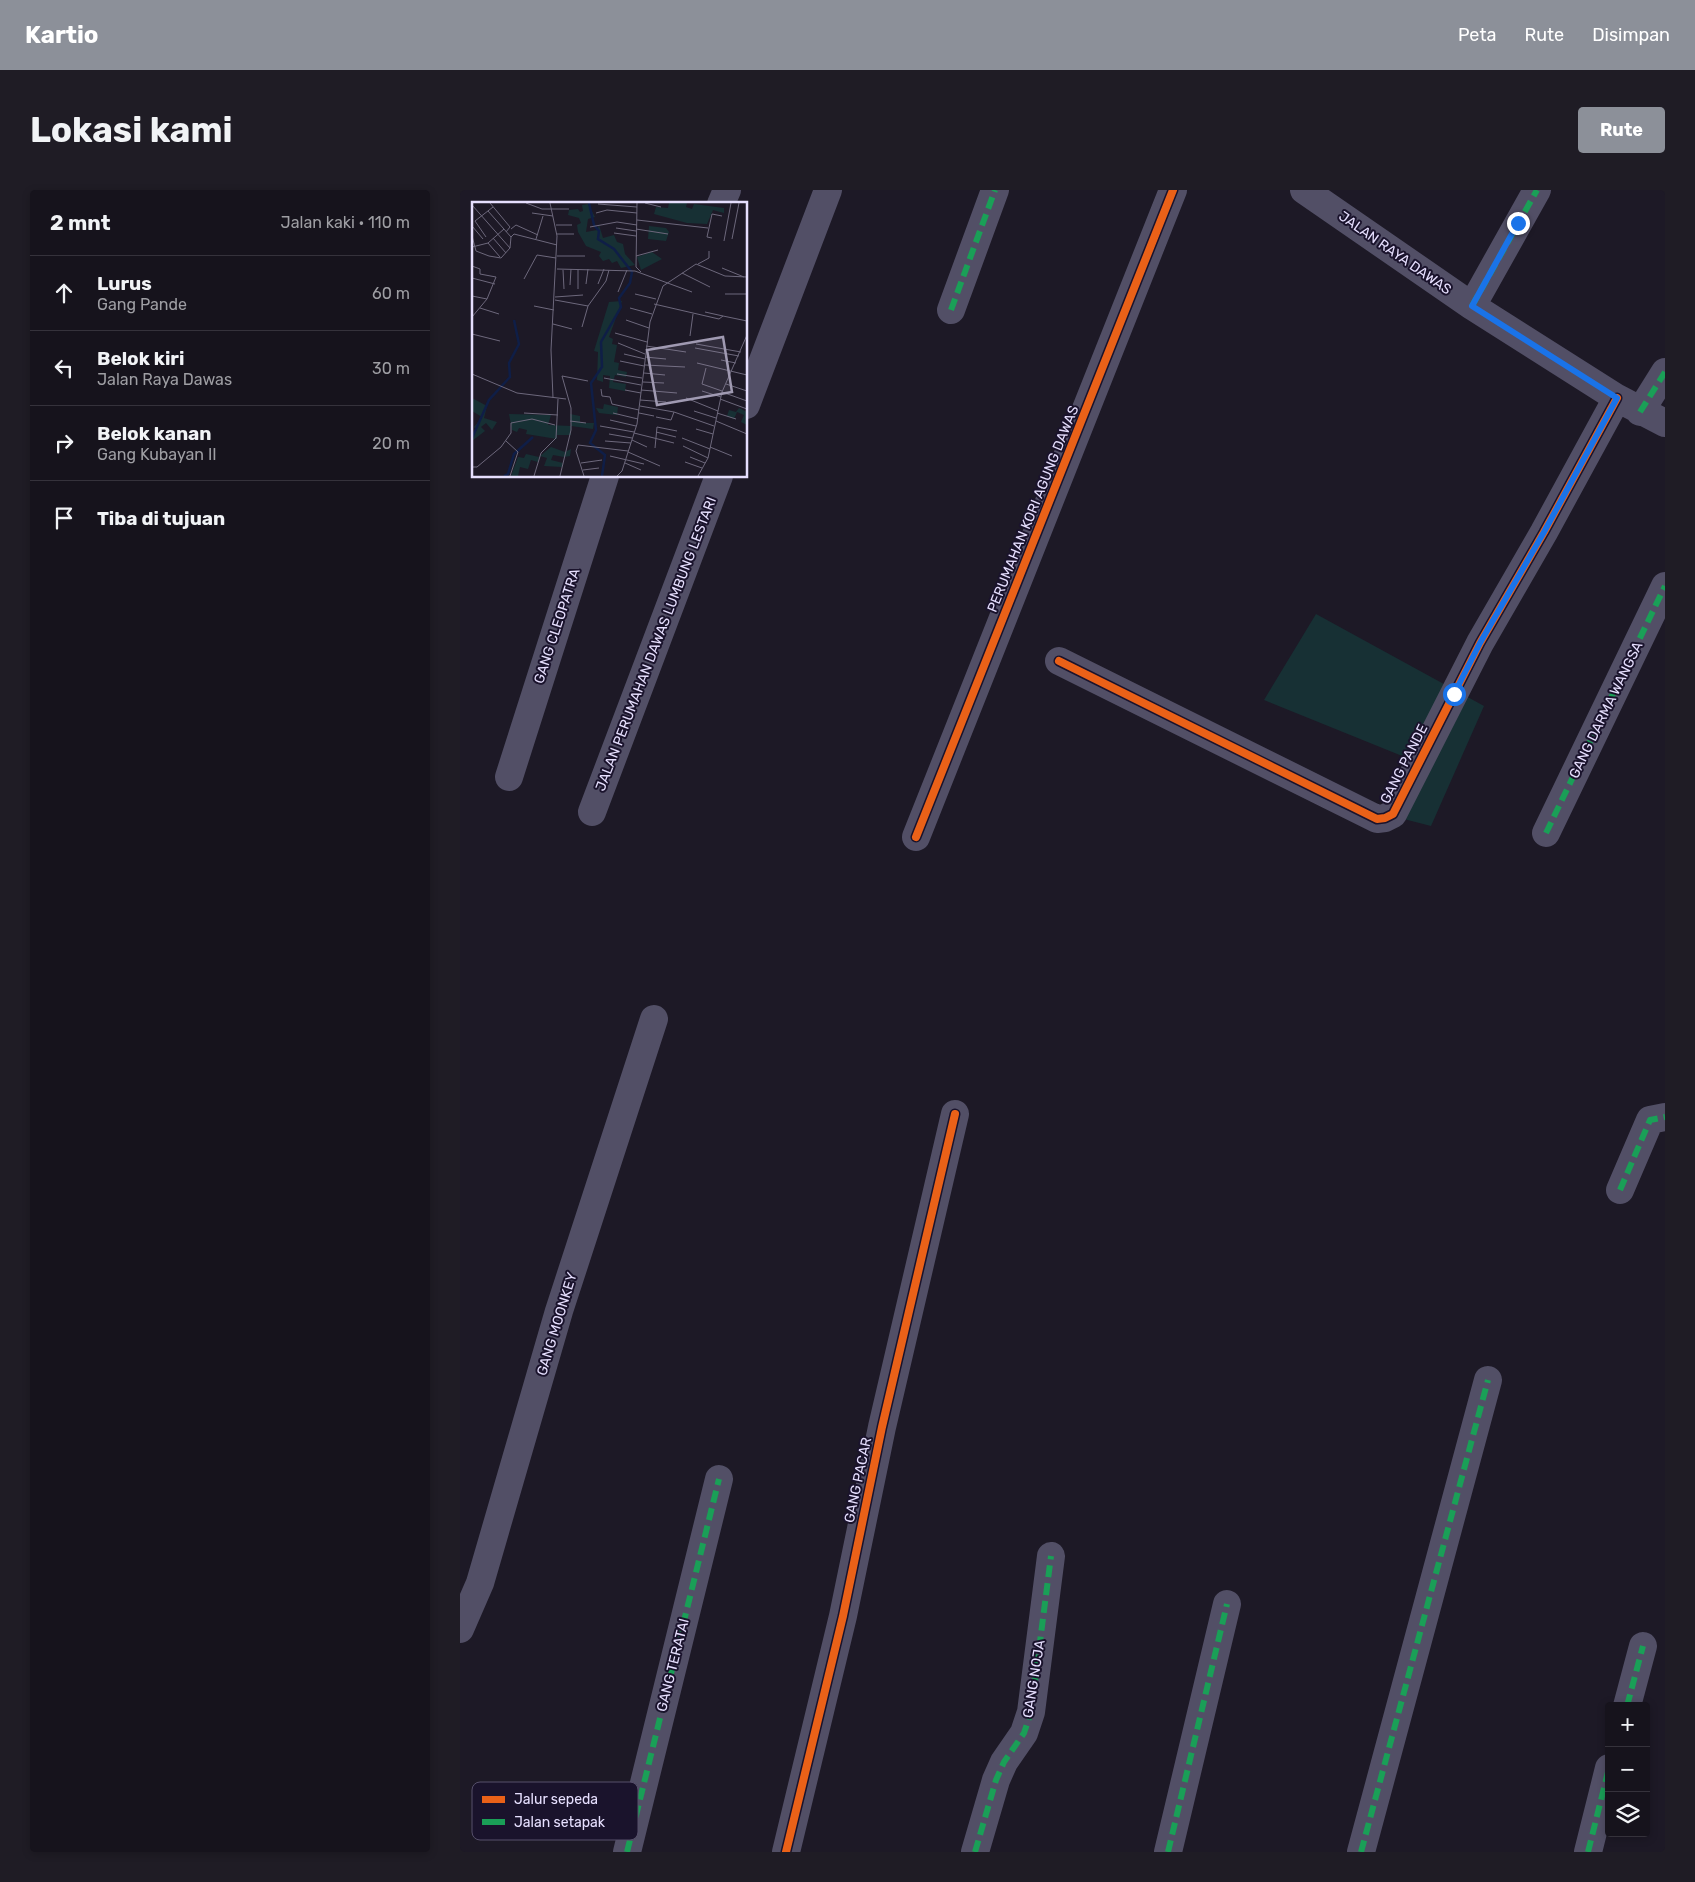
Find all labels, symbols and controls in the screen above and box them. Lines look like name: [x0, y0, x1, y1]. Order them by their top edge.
text: Kartio: [25, 21, 99, 49]
text: Peta: [1458, 24, 1496, 46]
text: Rute: [1524, 24, 1564, 46]
text: Disimpan: [1592, 24, 1670, 46]
button: Rute: [1578, 107, 1665, 153]
text: Lokasi kami: [30, 109, 233, 151]
inset map: [472, 202, 748, 478]
street label: JALAN RAYA DAWAS: [1335, 208, 1455, 298]
text: 2 mnt: [50, 210, 111, 235]
route end: [1507, 212, 1530, 235]
text: Jalan kaki · 110 m: [281, 213, 410, 232]
text: Lurus: [97, 272, 152, 295]
icon: ahead: [50, 279, 78, 307]
text: 60 m: [372, 284, 410, 303]
text: Gang Pande: [97, 295, 187, 314]
text: Belok kiri: [97, 347, 184, 370]
icon: left: [50, 354, 78, 382]
text: 30 m: [372, 359, 410, 378]
text: Jalan Raya Dawas: [97, 370, 232, 389]
street label: PERUMAHAN KORI AGUNG DAWAS: [984, 403, 1082, 615]
text: Belok kanan: [97, 422, 212, 445]
icon: right: [50, 429, 78, 457]
text: 20 m: [372, 434, 410, 453]
text: Gang Kubayan II: [97, 445, 217, 464]
street label: JALAN PERUMAHAN DAWAS LUMBUNG LESTARI: [592, 495, 720, 793]
icon: arrive: [50, 504, 78, 532]
text: Tiba di tujuan: [97, 507, 225, 530]
street label: GANG CLEOPATRA: [530, 566, 584, 686]
street label: GANG DARMA WANGSA: [1565, 638, 1647, 781]
route start: [1443, 683, 1466, 706]
street label: GANG PANDE: [1377, 721, 1431, 807]
street label: GANG MOONKEY: [533, 1270, 581, 1378]
street label: GANG PACAR: [841, 1436, 875, 1524]
street label: GANG TERATAI: [653, 1617, 693, 1713]
street label: GANG NOJA: [1019, 1638, 1049, 1719]
map controls: [1605, 1702, 1650, 1837]
button: +: [1605, 1702, 1650, 1747]
button: −: [1605, 1747, 1650, 1792]
legend: [472, 1782, 638, 1840]
text: Jalur sepeda: [514, 1791, 598, 1808]
button: layers: [1605, 1792, 1650, 1837]
text: Jalan setapak: [514, 1814, 606, 1831]

